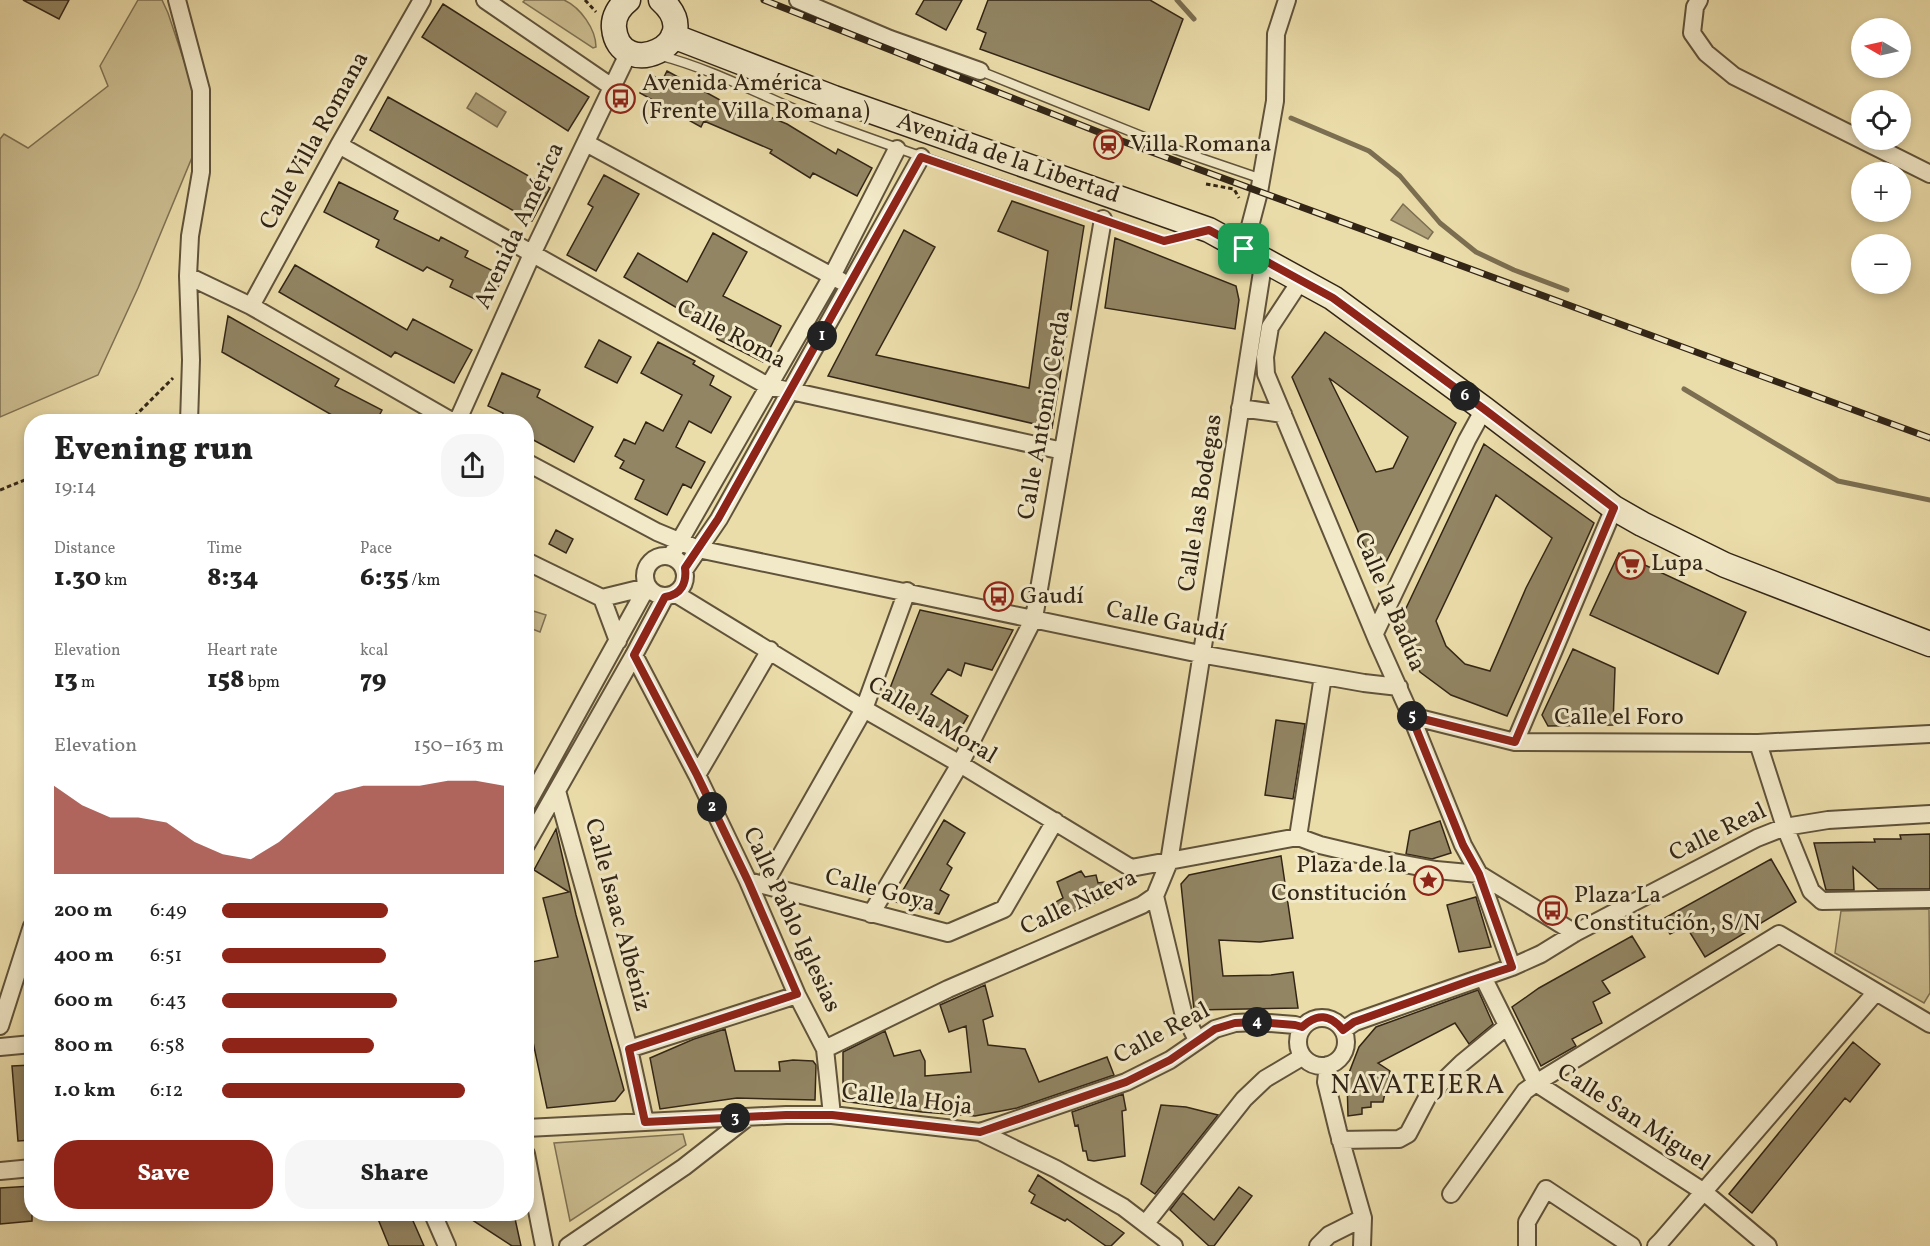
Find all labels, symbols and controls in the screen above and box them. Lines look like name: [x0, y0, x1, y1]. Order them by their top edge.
north arrow: [1851, 18, 1911, 78]
map controls: [1851, 18, 1911, 294]
street label: Calle Villa Romana: [252, 46, 378, 236]
place label: Avenida América (Frente Villa Romana): [642, 67, 870, 129]
bus stop icon: Avenida América (Frente Villa Romana): [605, 82, 637, 114]
button: locate: [1851, 90, 1911, 150]
street label: Avenida de la Libertad: [892, 105, 1124, 213]
place label: Villa Romana: [1130, 128, 1272, 162]
station icon: Villa Romana: [1093, 129, 1125, 161]
street label: Avenida América: [466, 137, 574, 315]
button: +: [1851, 162, 1911, 222]
pin: [1218, 223, 1269, 274]
icon: arrive: [1227, 232, 1260, 265]
button: −: [1851, 234, 1911, 294]
street label: Calle Roma: [670, 292, 792, 378]
street label: Calle Antonio Cerda: [1010, 308, 1080, 522]
pin: 1: [807, 321, 837, 351]
text: 1: [819, 325, 825, 347]
pin: 6: [1450, 381, 1480, 411]
text: 6: [1461, 385, 1469, 407]
street label: Calle las Bodegas: [1170, 412, 1232, 594]
text: Evening run: [54, 428, 253, 474]
button: share: [441, 434, 504, 497]
text: 19:14: [54, 474, 97, 502]
street label: Calle la Badúa: [1344, 527, 1434, 677]
text: Distance: [54, 538, 115, 560]
text: Time: [207, 538, 242, 560]
text: Pace: [360, 538, 392, 560]
place label: Lupa: [1651, 547, 1704, 581]
supermarket icon: Lupa: [1614, 548, 1646, 580]
text: 1.30: [54, 560, 101, 596]
text: 8:34: [207, 560, 258, 596]
text: 6:35: [360, 560, 408, 596]
text: km: [101, 570, 127, 592]
text: /km: [408, 570, 440, 592]
place label: Gaudí: [1020, 580, 1084, 614]
bus stop icon: Gaudí: [983, 581, 1015, 613]
street label: Calle Gaudí: [1103, 593, 1229, 651]
text: Elevation: [54, 640, 121, 662]
text: Heart rate: [207, 640, 278, 662]
text: kcal: [360, 640, 388, 662]
text: 13: [54, 662, 78, 698]
text: 158: [207, 662, 245, 698]
text: 79: [360, 662, 386, 698]
street label: Calle la Moral: [861, 669, 1003, 773]
text: m: [78, 672, 95, 694]
text: bpm: [245, 672, 280, 694]
pin: 5: [1397, 701, 1427, 731]
street label: Calle el Foro: [1554, 701, 1684, 735]
text: 5: [1408, 705, 1416, 727]
text: Elevation: [54, 732, 137, 760]
text: 150–163 m: [414, 732, 504, 760]
pin: 2: [697, 792, 727, 822]
street label: Calle Real: [1664, 795, 1772, 871]
text: 2: [708, 796, 716, 818]
street label: Calle Isaac Albéniz: [575, 815, 659, 1015]
street label: Calle Pablo Iglesias: [733, 822, 849, 1018]
place label: Plaza de la Constitución: [1271, 849, 1407, 911]
street label: Calle Goya: [821, 860, 939, 922]
street label: Calle Nueva: [1015, 861, 1143, 945]
place icon: Plaza de la Constitución: [1412, 864, 1444, 896]
place label: Plaza La Constitución, S/N: [1574, 879, 1761, 941]
bus stop icon: Plaza La Constitución, S/N: [1537, 894, 1569, 926]
text: 200 m: [54, 897, 112, 925]
text: 6:49: [150, 897, 187, 925]
text: 400 m: [54, 942, 114, 970]
text: 6:51: [150, 942, 182, 970]
text: 600 m: [54, 987, 113, 1015]
text: 6:43: [150, 987, 186, 1015]
street label: Calle Real: [1108, 994, 1216, 1074]
pin: 4: [1242, 1007, 1272, 1037]
text: 4: [1252, 1011, 1262, 1033]
text: 800 m: [54, 1032, 113, 1060]
text: 6:58: [150, 1032, 185, 1060]
street label: Calle San Miguel: [1550, 1056, 1716, 1180]
district label: NAVATEJERA: [1330, 1067, 1506, 1105]
street label: Calle la Hoja: [840, 1075, 974, 1125]
text: 1.0 km: [54, 1077, 116, 1105]
text: 6:12: [150, 1077, 183, 1105]
pin: 3: [720, 1103, 750, 1133]
text: 3: [731, 1107, 739, 1129]
button: Save: [54, 1140, 273, 1209]
button: Share: [285, 1140, 504, 1209]

